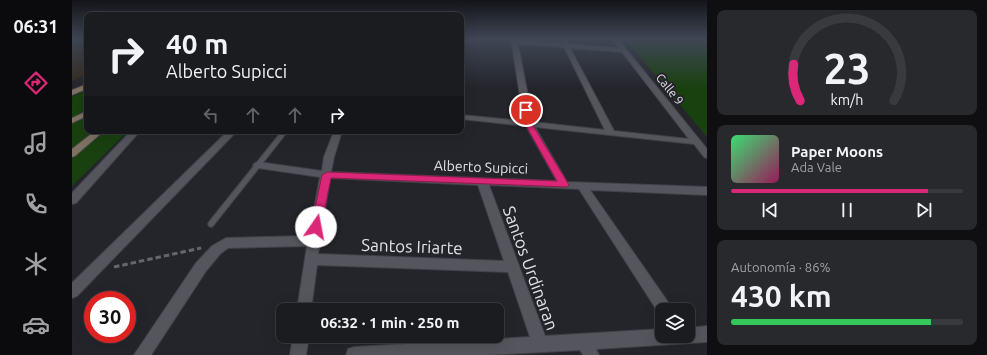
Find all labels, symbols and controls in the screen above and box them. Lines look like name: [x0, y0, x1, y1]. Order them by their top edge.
text: 06:31: [13, 16, 59, 36]
icon: right: [100, 28, 152, 80]
text: 40 m: [166, 28, 228, 59]
text: 23: [824, 44, 870, 91]
text: Alberto Supicci: [166, 61, 287, 81]
icon: directions: [22, 69, 50, 97]
street label: Calle 9: [654, 71, 686, 107]
text: km/h: [831, 91, 863, 107]
pin: [509, 93, 543, 127]
icon: arrive: [515, 99, 537, 121]
icon: left: [200, 104, 222, 126]
icon: ahead: [242, 104, 264, 126]
icon: ahead: [284, 104, 306, 126]
icon: right: [326, 104, 348, 126]
icon: music: [22, 129, 50, 157]
text: Paper Moons: [791, 143, 883, 160]
street label: Alberto Supicci: [434, 157, 528, 177]
text: Ada Vale: [791, 160, 842, 174]
icon: phone: [22, 190, 50, 218]
icon: previous: [759, 199, 781, 221]
icon: pause: [836, 199, 858, 221]
icon: next: [913, 199, 935, 221]
street label: Santos Urdinaran: [500, 203, 562, 333]
position arrow: [295, 206, 337, 248]
street label: Santos Iriarte: [361, 235, 463, 257]
icon: climate: [22, 250, 50, 278]
text: Autonomía · 86%: [731, 260, 830, 274]
text: 430 km: [731, 279, 832, 313]
speed limit sign: 30: [84, 291, 136, 343]
map controls: [655, 303, 695, 343]
button: layers: [655, 303, 695, 343]
icon: car: [22, 311, 50, 339]
text: 06:32 · 1 min · 250 m: [321, 314, 459, 331]

